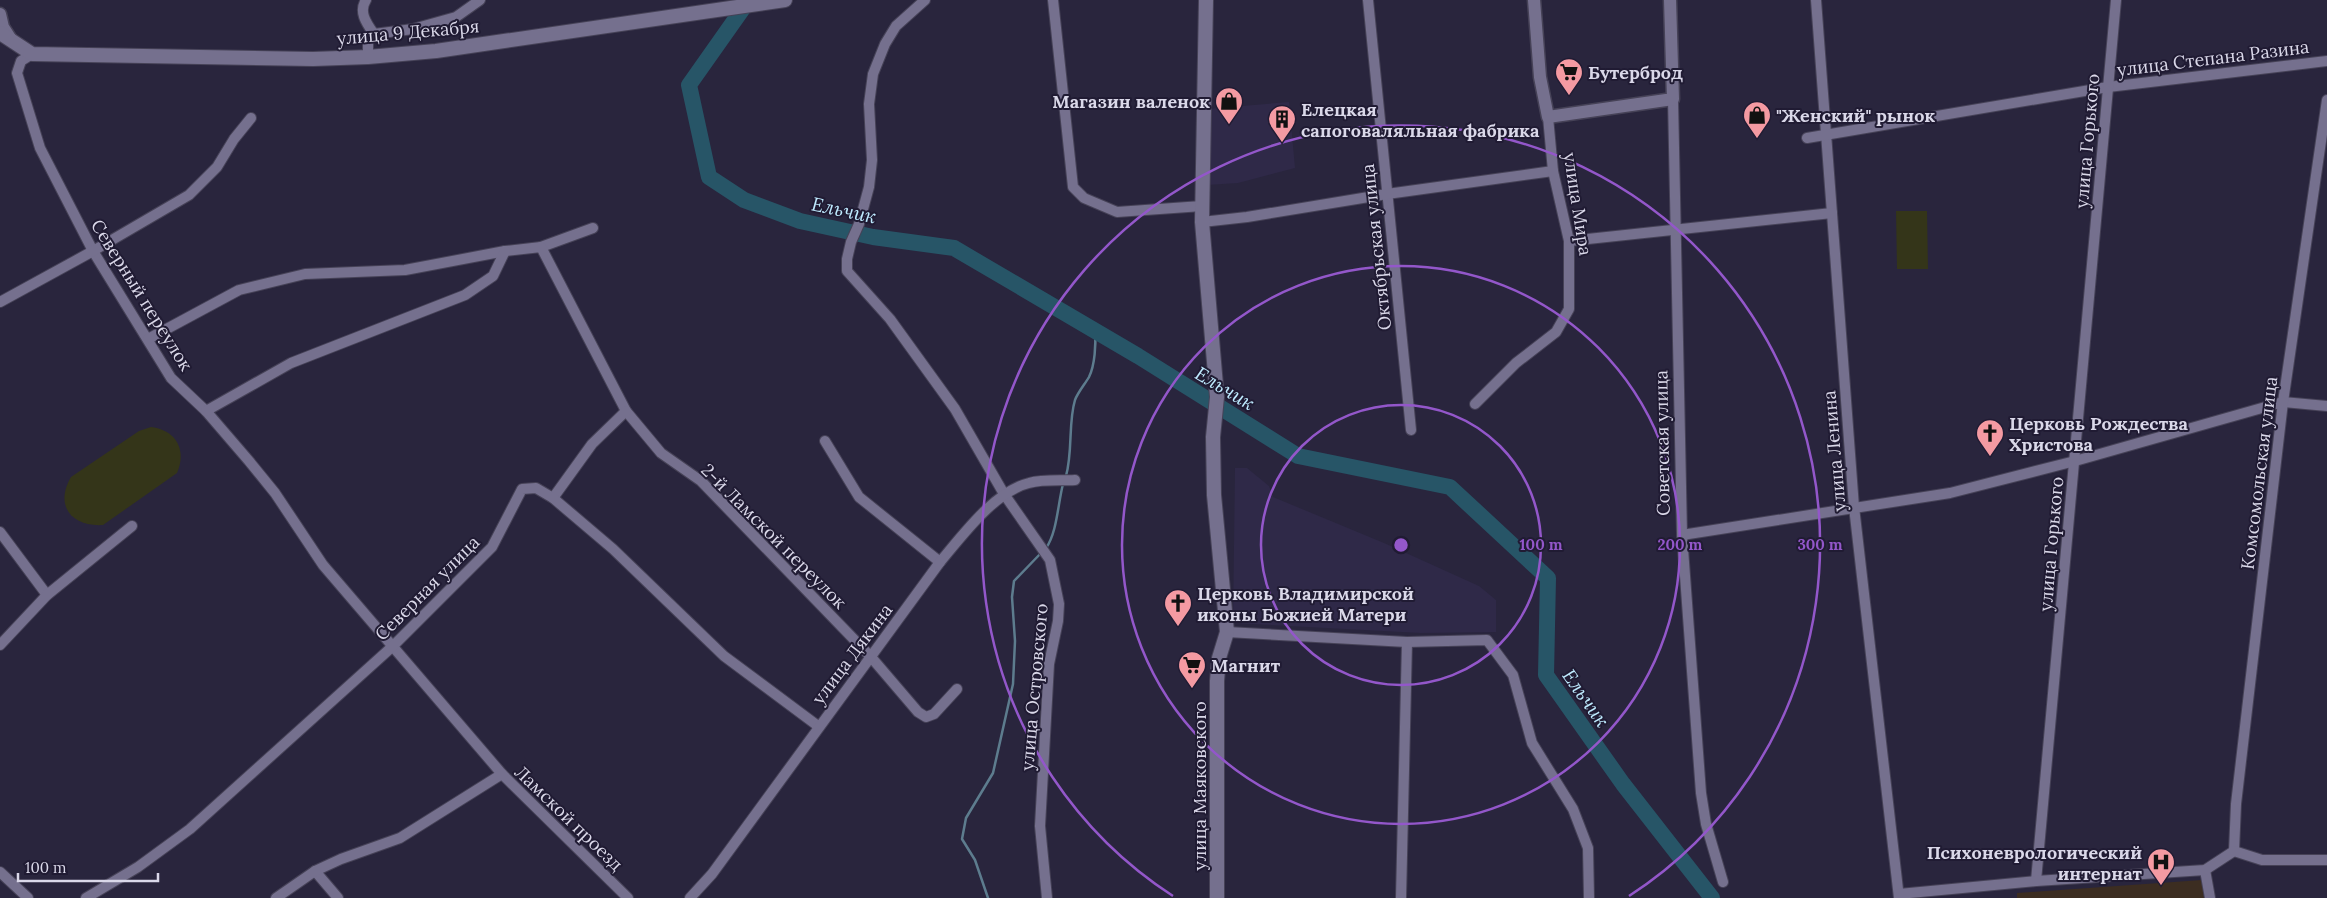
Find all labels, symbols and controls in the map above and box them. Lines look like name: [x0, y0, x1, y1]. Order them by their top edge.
street label: улица 9 Декабря: [336, 14, 480, 50]
street label: улица Степана Разина: [2116, 35, 2310, 81]
supermarket icon: Бутерброд: [1554, 57, 1584, 96]
place label: Бутерброд: [1588, 61, 1683, 84]
street label: улица Горького: [2070, 73, 2104, 209]
shop icon: Магазин валенок: [1214, 86, 1244, 125]
place label: Магазин валенок: [1052, 90, 1210, 113]
place label: Елецкая сапоговаляльная фабрика: [1301, 98, 1540, 142]
shop icon: "Женский" рынок: [1742, 100, 1772, 139]
building icon: Елецкая сапоговаляльная фабрика: [1267, 104, 1297, 143]
place label: "Женский" рынок: [1776, 104, 1935, 127]
street label: улица Мира: [1558, 151, 1598, 257]
street label: Октябрьская улица: [1356, 163, 1396, 331]
water label: Ельчик: [810, 191, 879, 229]
street label: Северный переулок: [86, 215, 198, 375]
water label: Ельчик: [1191, 361, 1259, 415]
street label: Советская улица: [1649, 370, 1675, 516]
street label: Комсомольская улица: [2236, 375, 2282, 571]
street label: улица Ленина: [1817, 390, 1851, 512]
place label: Церковь Рождества Христова: [2009, 412, 2189, 456]
church icon: Церковь Рождества Христова: [1975, 418, 2005, 457]
street label: 2-й Ламской переулок: [696, 458, 852, 614]
street label: улица Горького: [2034, 476, 2068, 612]
street label: Северная улица: [370, 531, 484, 645]
text: 100 m: [1520, 535, 1563, 554]
text: 200 m: [1658, 535, 1703, 554]
text: 300 m: [1797, 535, 1843, 554]
centre of rings: [1392, 536, 1410, 554]
place label: Церковь Владимирской иконы Божией Матери: [1197, 582, 1414, 626]
church icon: Церковь Владимирской иконы Божией Матери: [1163, 588, 1193, 627]
street label: улица Дякина: [807, 599, 897, 709]
street label: улица Островского: [1015, 602, 1053, 772]
supermarket icon: Магнит: [1177, 650, 1207, 689]
place label: Магнит: [1211, 654, 1281, 677]
water label: Ельчик: [1557, 664, 1615, 732]
street label: улица Маяковского: [1188, 701, 1211, 871]
street label: Ламской проезд: [510, 761, 628, 876]
place label: Психоневрологический интернат: [1927, 841, 2143, 885]
hospital icon: Психоневрологический интернат: [2146, 847, 2176, 886]
scale bar: [18, 850, 158, 882]
text: 100 m: [25, 858, 66, 877]

